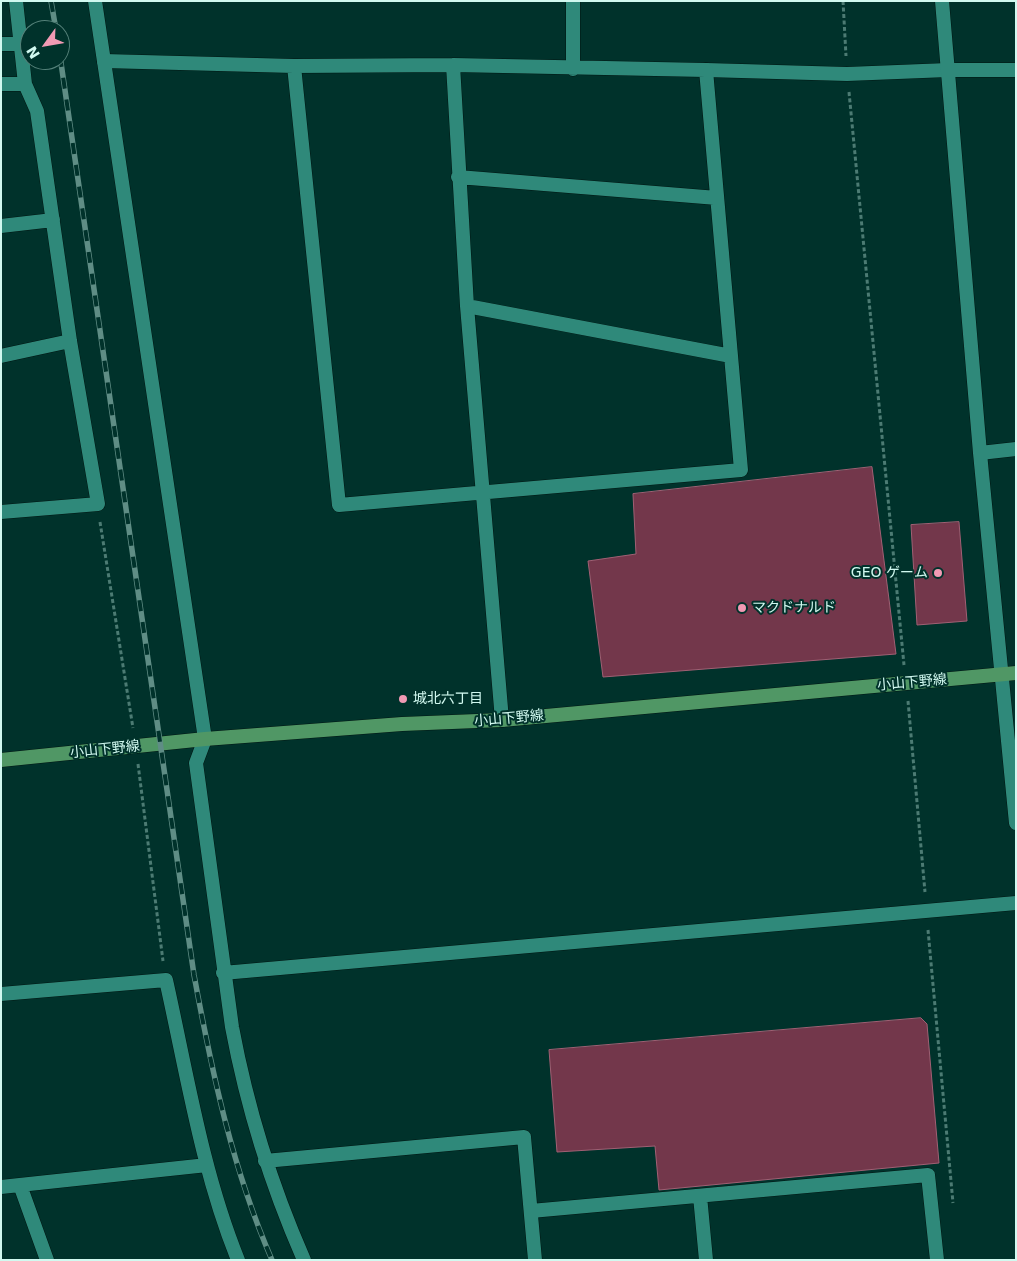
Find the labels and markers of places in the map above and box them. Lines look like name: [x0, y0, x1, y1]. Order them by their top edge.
place label: GEO ゲーム: [851, 565, 928, 581]
marker: GEO ゲーム: [932, 567, 944, 579]
place label: マクドナルド: [752, 600, 836, 616]
marker: マクドナルド: [736, 602, 748, 614]
place label: 城北六丁目: [413, 691, 483, 707]
marker: 城北六丁目: [397, 693, 409, 705]

